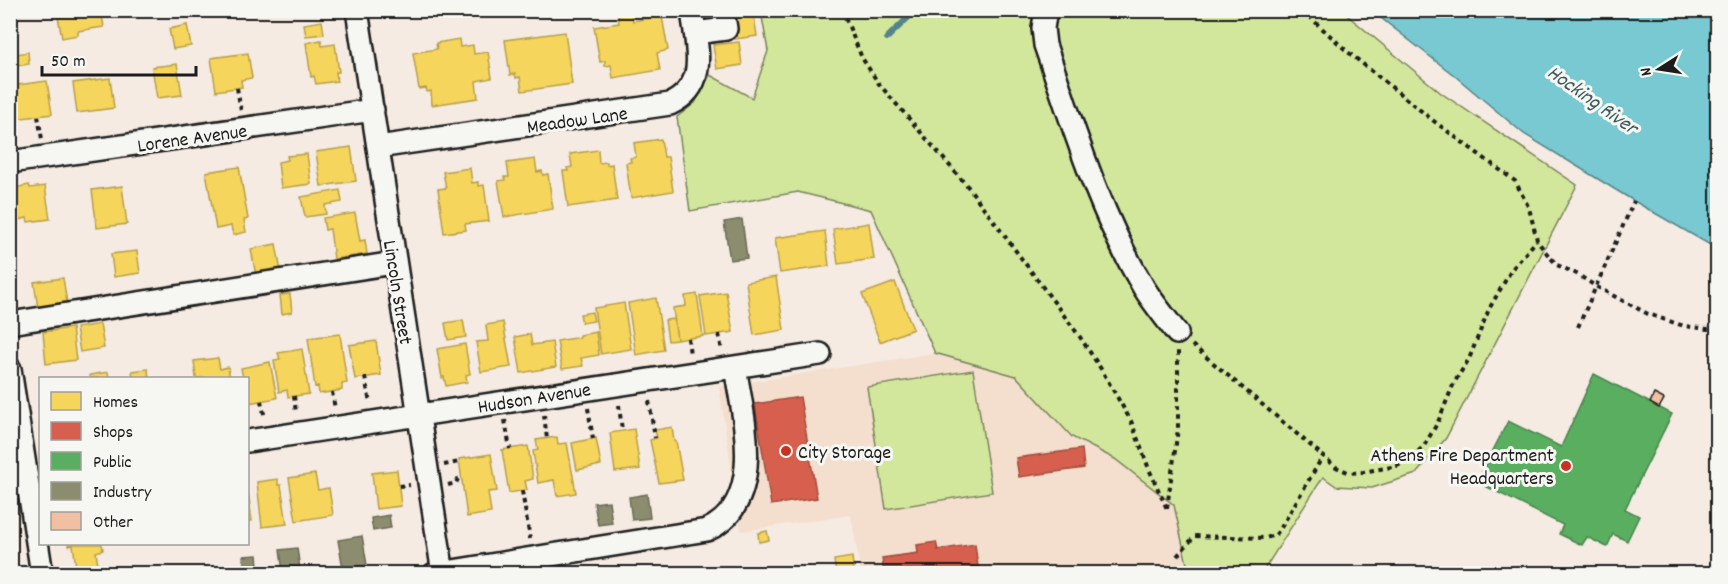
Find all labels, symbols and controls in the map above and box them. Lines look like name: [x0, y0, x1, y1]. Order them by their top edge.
scale bar: [42, 39, 196, 77]
north arrow: [1629, 39, 1689, 99]
text: 50 m: [51, 50, 86, 75]
water label: Hocking River: [1540, 59, 1645, 145]
text: N: [1635, 65, 1659, 78]
street label: Meadow Lane: [525, 101, 630, 143]
street label: Lorene Avenue: [136, 118, 249, 162]
street label: Lincoln Street: [374, 238, 418, 347]
legend: [39, 377, 249, 545]
street label: Hudson Avenue: [476, 377, 593, 423]
text: Homes: [93, 391, 138, 416]
text: Shops: [93, 421, 133, 446]
place label: City Storage: [798, 440, 891, 468]
place label: Athens Fire Department Headquarters: [1370, 443, 1554, 494]
marker: City Storage: [779, 444, 793, 458]
text: Public: [93, 451, 132, 476]
marker: Athens Fire Department Headquarters: [1559, 459, 1573, 473]
text: Industry: [93, 481, 152, 506]
text: Other: [93, 511, 133, 536]

